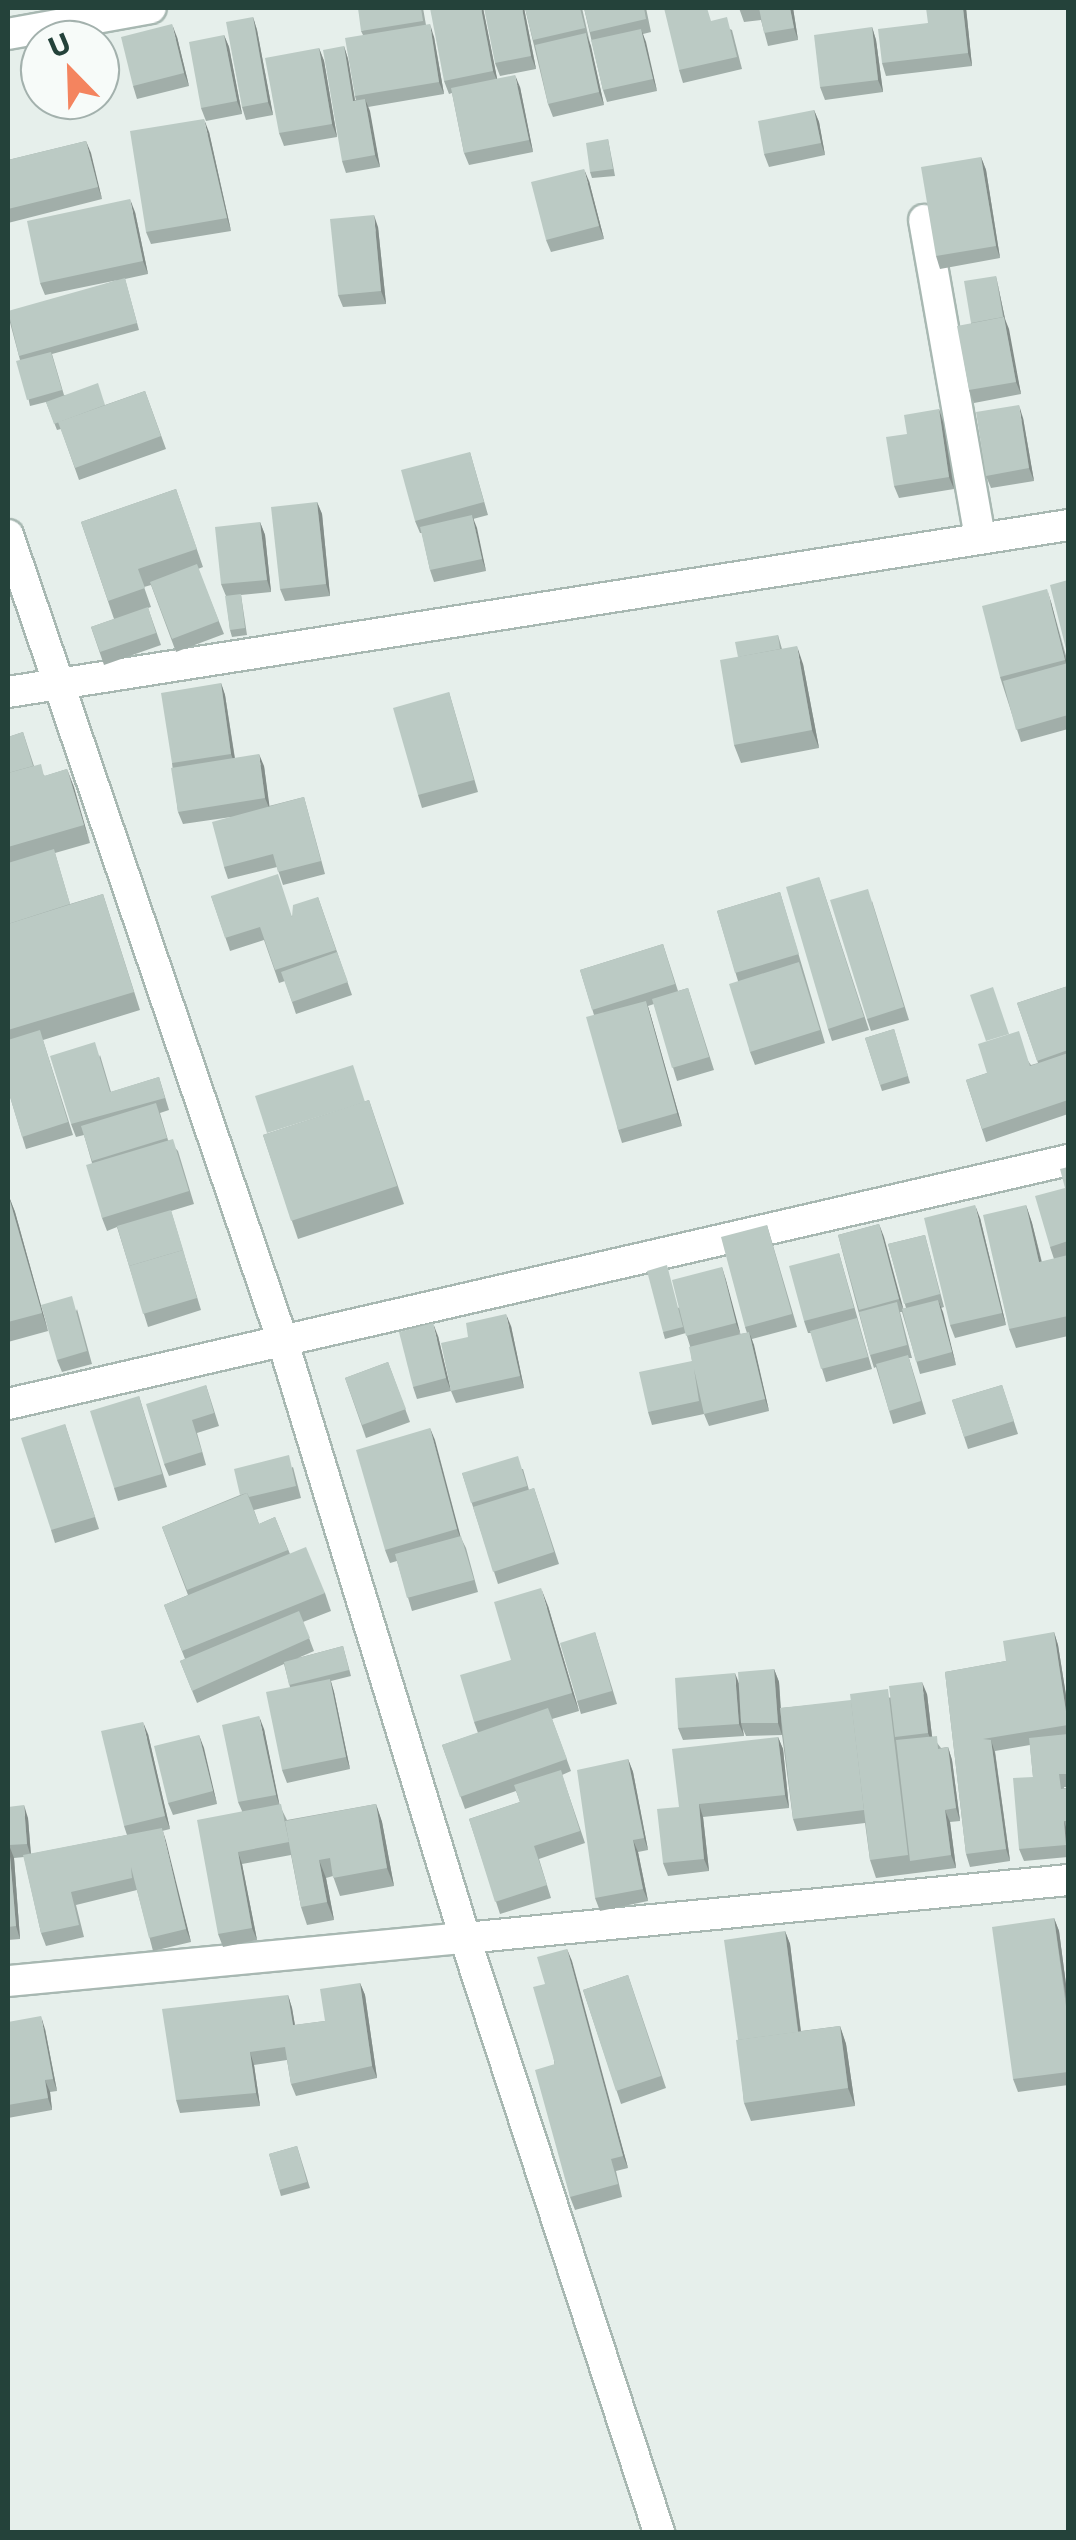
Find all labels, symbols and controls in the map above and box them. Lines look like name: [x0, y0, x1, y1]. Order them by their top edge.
north arrow: [20, 20, 120, 120]
text: U: [43, 25, 75, 64]

